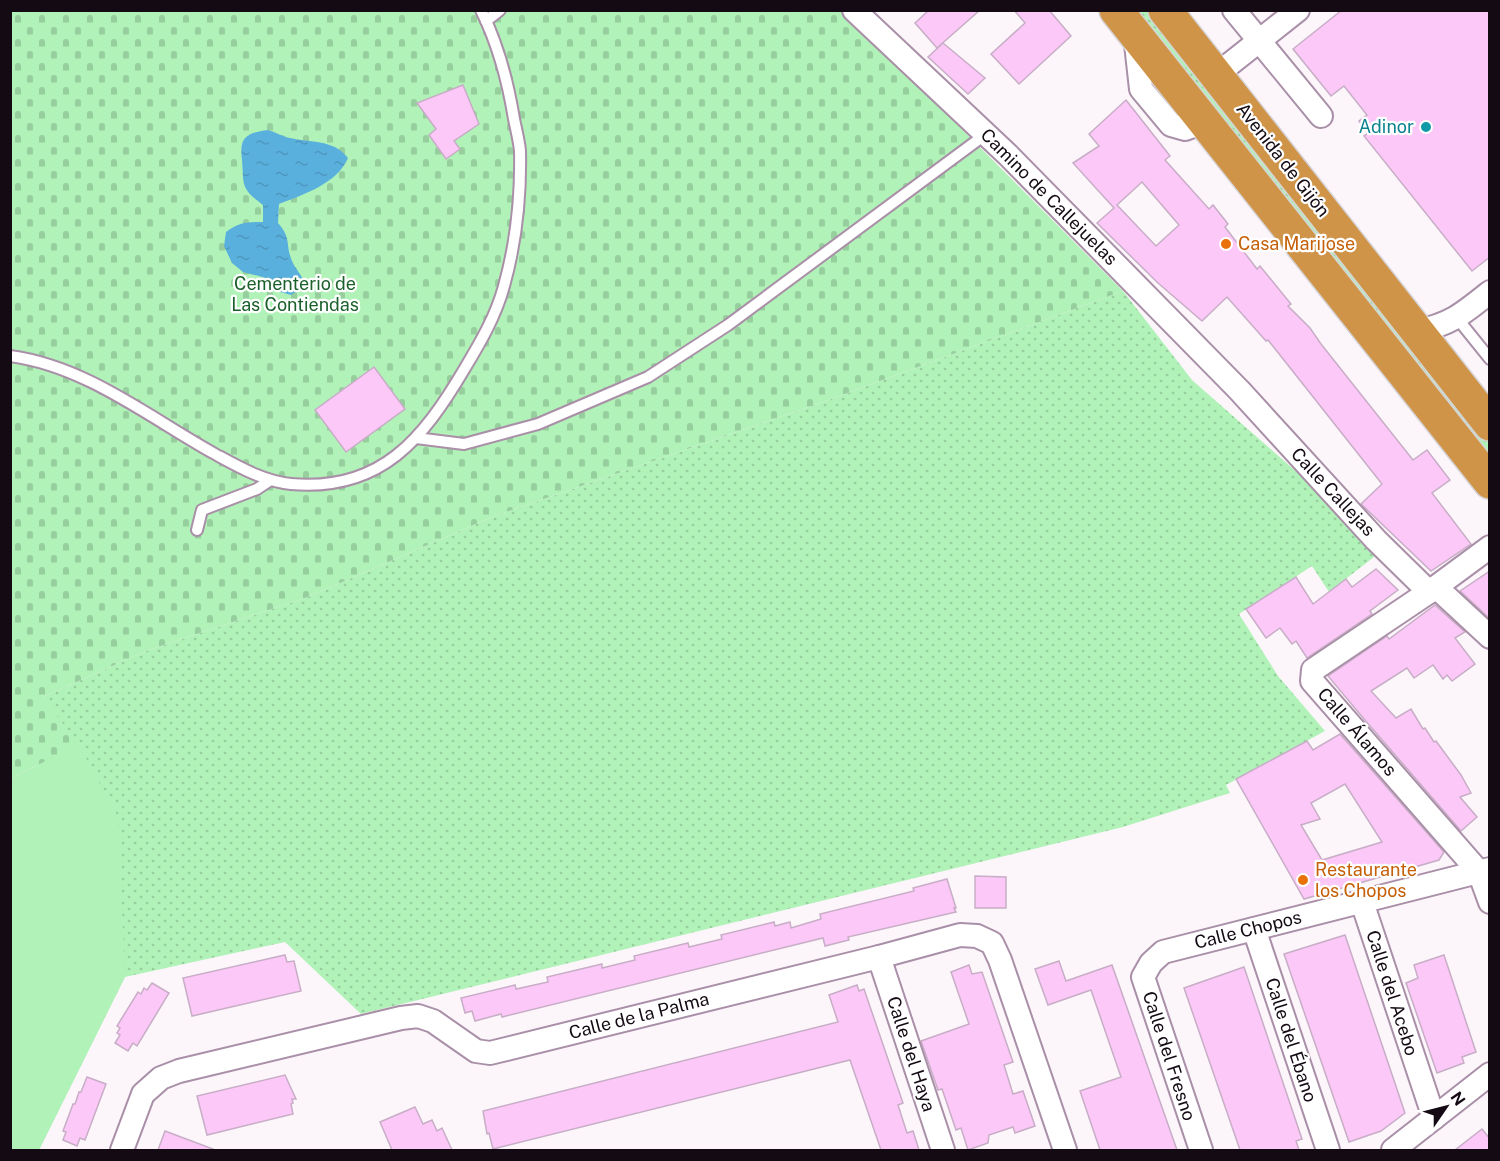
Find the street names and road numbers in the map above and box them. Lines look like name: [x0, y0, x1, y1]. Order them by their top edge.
street label: Avenida de Gijón: [1232, 99, 1334, 221]
street label: Camino de Callejuelas: [977, 124, 1122, 269]
street label: Calle Callejas: [1287, 443, 1380, 540]
street label: Calle Álamos: [1313, 683, 1402, 780]
street label: Calle Chopos: [1192, 906, 1304, 953]
street label: Calle del Acebo: [1362, 927, 1423, 1058]
street label: Calle del Ébano: [1261, 975, 1322, 1105]
street label: Calle de la Palma: [567, 988, 711, 1043]
street label: Calle del Fresno: [1139, 989, 1200, 1123]
street label: Calle del Haya: [883, 993, 940, 1114]

